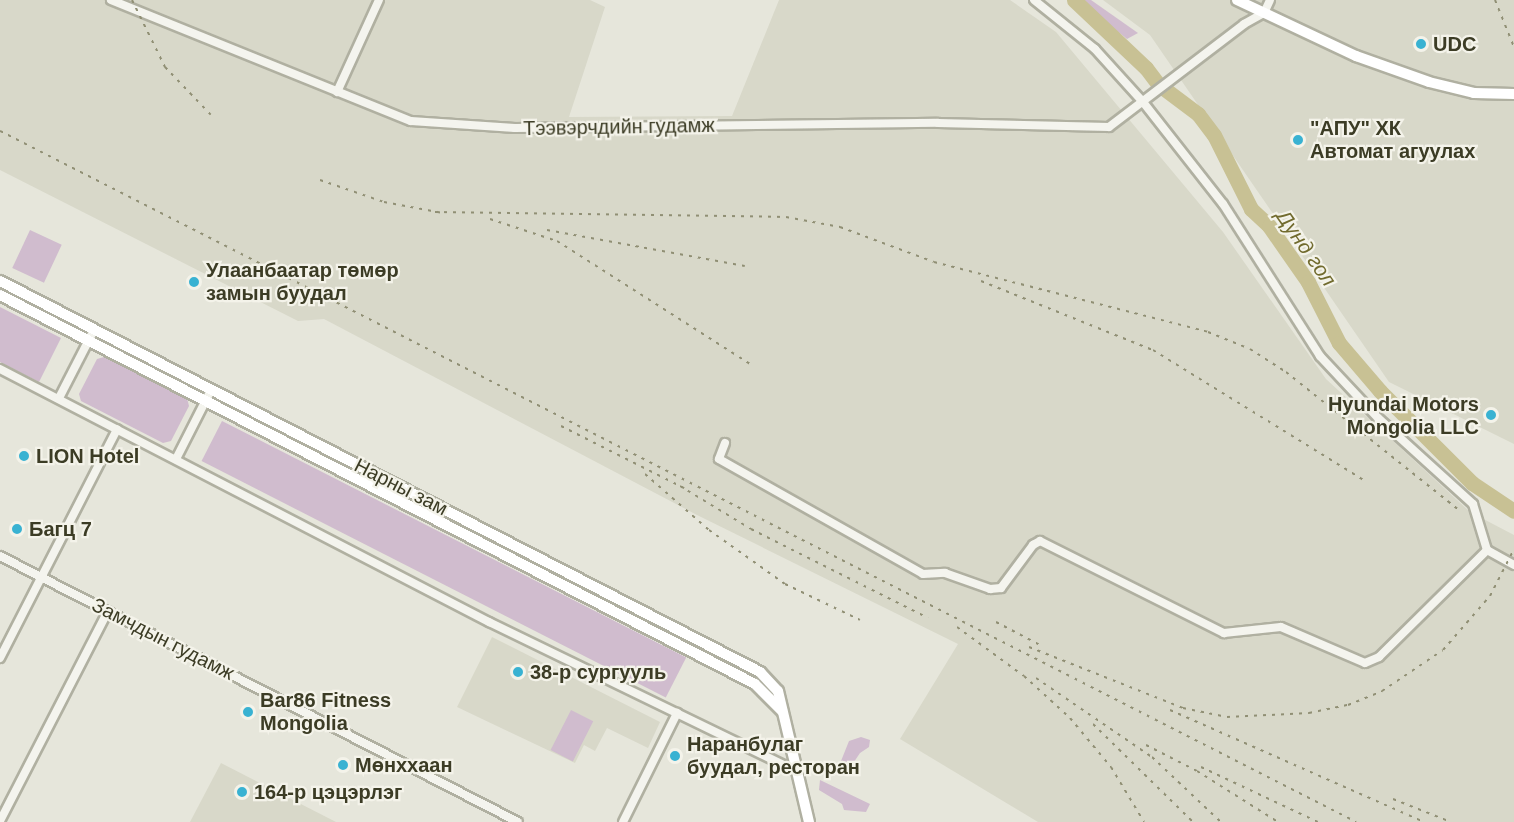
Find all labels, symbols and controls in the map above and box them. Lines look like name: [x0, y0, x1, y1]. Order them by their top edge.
place label: UDC: [1433, 32, 1476, 56]
marker: UDC: [1414, 37, 1428, 51]
street label: Тээвэрчдийн гудамж: [523, 113, 715, 141]
place label: "АПУ" ХК Автомат агуулах: [1310, 116, 1475, 163]
marker: "АПУ" ХК Автомат агуулах: [1291, 133, 1305, 147]
water label: Дунд гол: [1271, 205, 1341, 291]
place label: Улаанбаатар төмөр замын буудал: [206, 258, 399, 305]
marker: Улаанбаатар төмөр замын буудал: [187, 275, 201, 289]
place label: Hyundai Motors Mongolia LLC: [1328, 392, 1479, 439]
marker: Hyundai Motors Mongolia LLC: [1484, 408, 1498, 422]
place label: LION Hotel: [36, 444, 139, 468]
marker: LION Hotel: [17, 449, 31, 463]
street label: Нарны зам: [350, 453, 452, 521]
place label: Багц 7: [29, 517, 92, 541]
marker: Багц 7: [10, 522, 24, 536]
street label: Замчдын гудамж: [88, 593, 238, 685]
place label: 38-р сургууль: [530, 660, 666, 684]
marker: 38-р сургууль: [511, 665, 525, 679]
place label: Bar86 Fitness Mongolia: [260, 688, 391, 735]
marker: Bar86 Fitness Mongolia: [241, 705, 255, 719]
place label: Наранбулаг буудал, ресторан: [687, 732, 860, 779]
marker: Наранбулаг буудал, ресторан: [668, 749, 682, 763]
place label: Мөнххаан: [355, 753, 453, 777]
marker: Мөнххаан: [336, 758, 350, 772]
place label: 164-р цэцэрлэг: [254, 780, 402, 804]
marker: 164-р цэцэрлэг: [235, 785, 249, 799]

